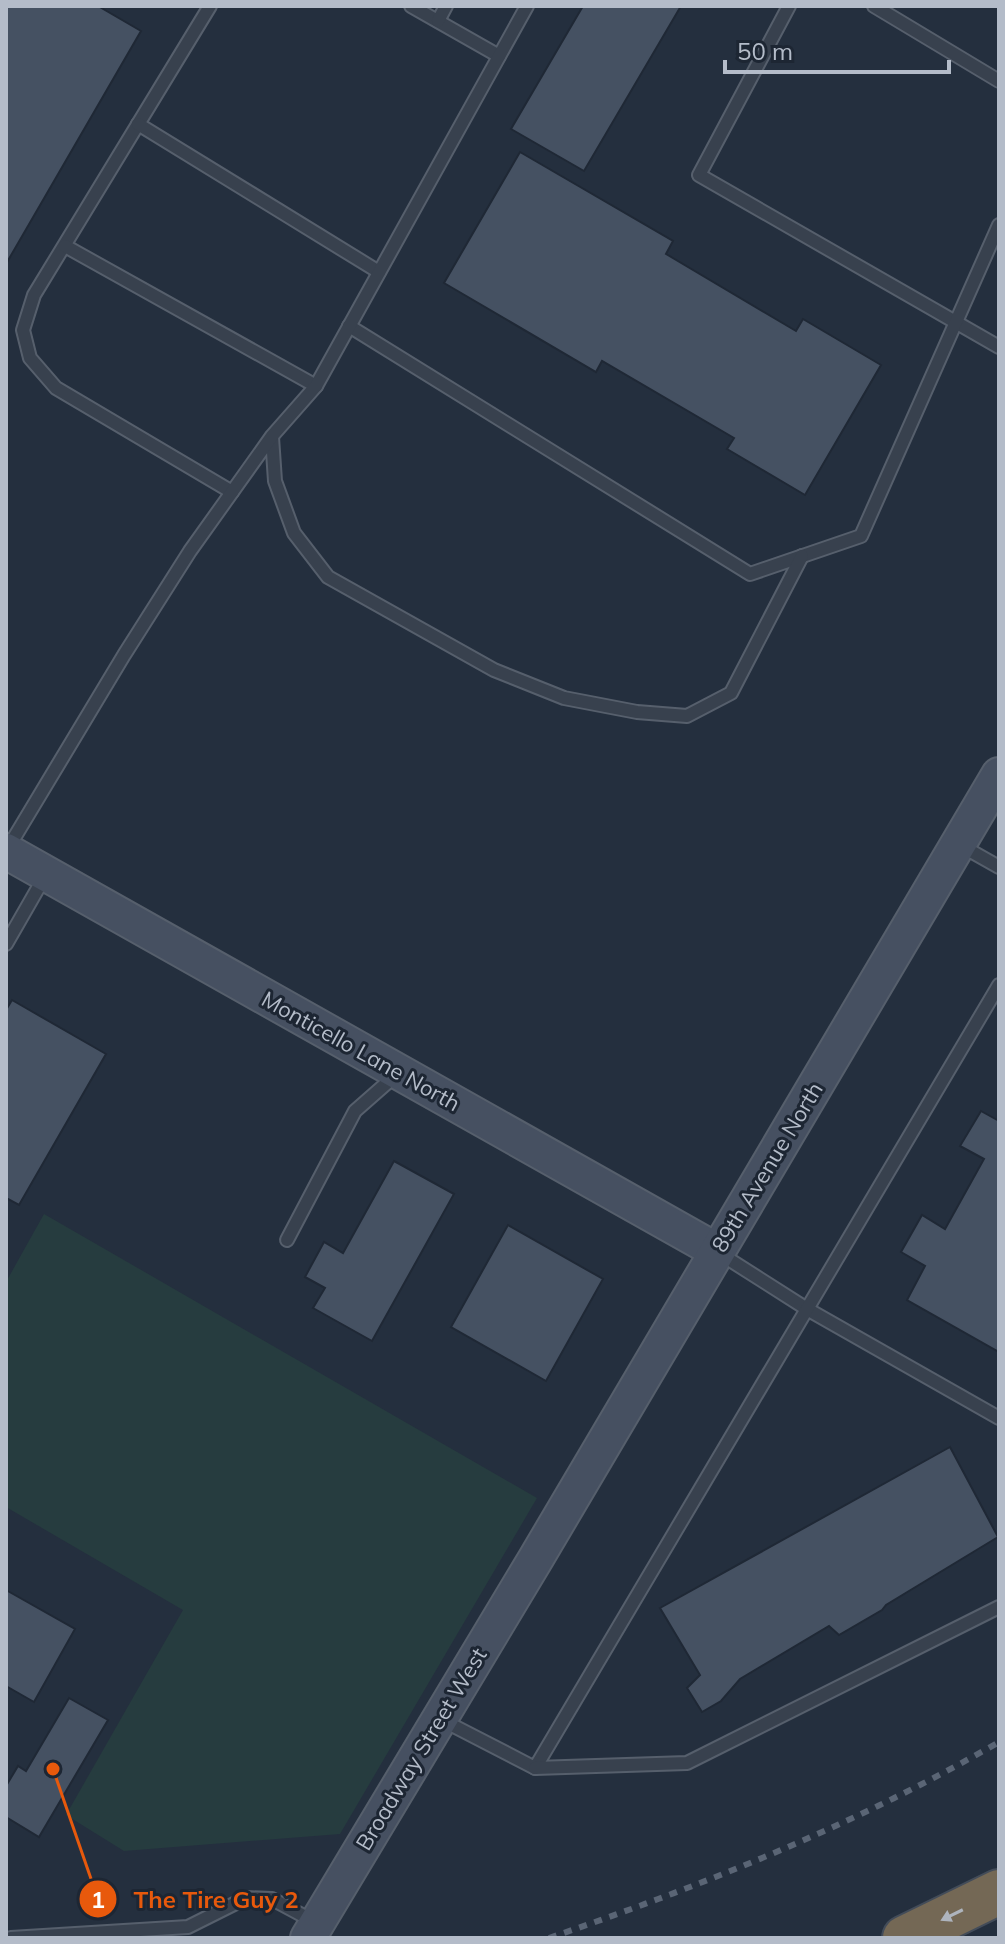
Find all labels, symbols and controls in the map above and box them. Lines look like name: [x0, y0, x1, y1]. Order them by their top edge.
scale bar: [725, 24, 949, 74]
text: 50 m: [737, 36, 793, 66]
street label: Monticello Lane North: [257, 985, 465, 1117]
street label: 89th Avenue North: [705, 1077, 829, 1257]
street label: Broadway Street West: [349, 1642, 493, 1855]
callout: The Tire Guy 2: [78, 1875, 315, 1923]
text: 1: [91, 1884, 105, 1914]
text: The Tire Guy 2: [133, 1884, 299, 1914]
one-way arrow: [940, 1908, 964, 1922]

